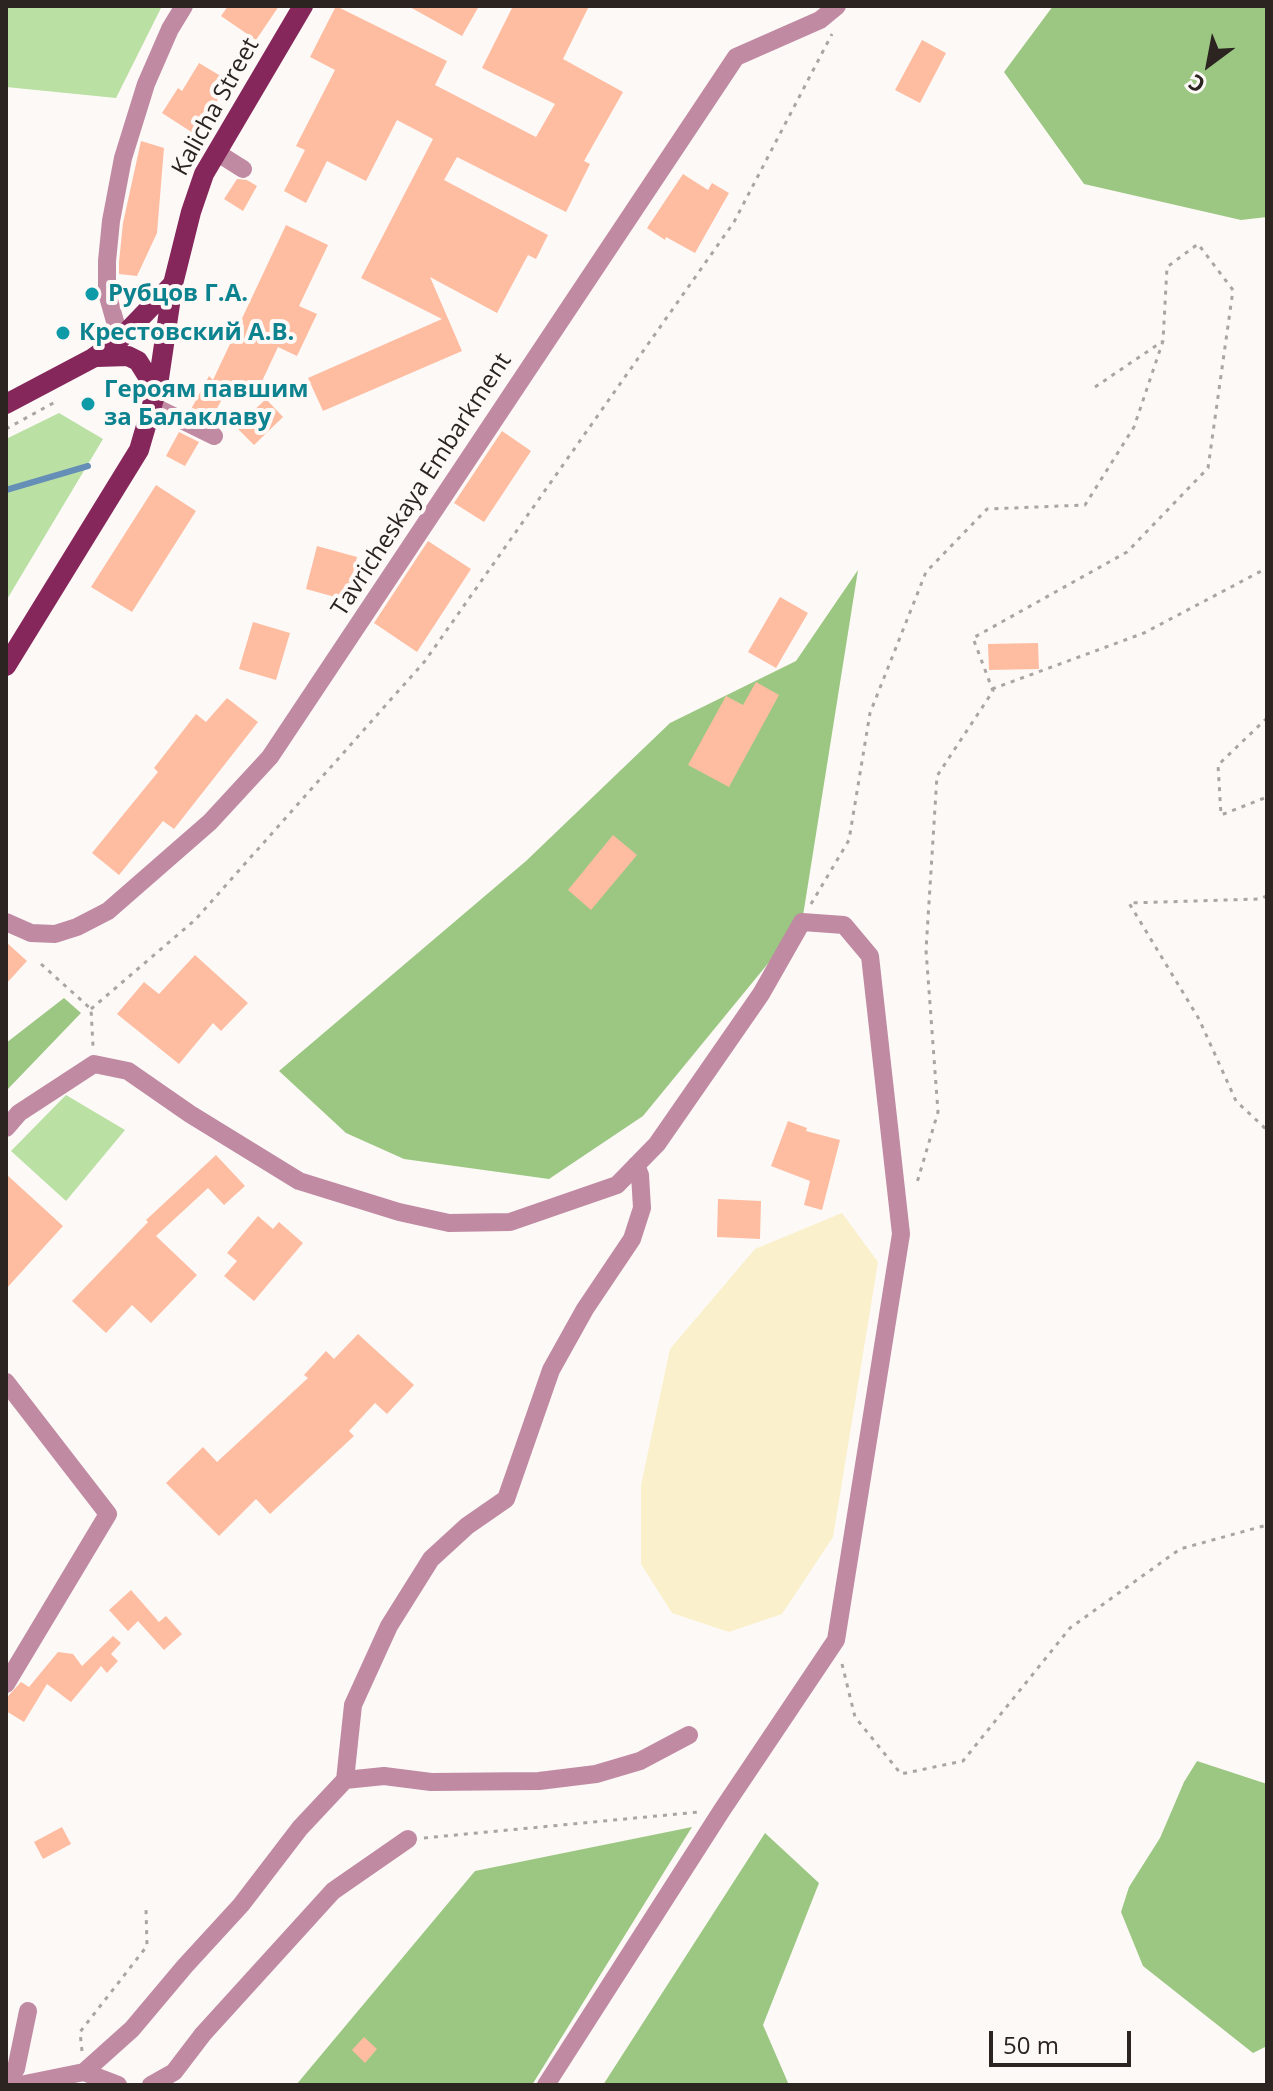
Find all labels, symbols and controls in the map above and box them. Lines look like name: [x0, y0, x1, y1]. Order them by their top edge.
north arrow: [1169, 24, 1249, 104]
street label: Kalicha Street: [166, 33, 266, 181]
text: С: [1182, 68, 1210, 101]
place label: Рубцов Г.А.: [108, 280, 248, 308]
marker: Рубцов Г.А.: [83, 285, 101, 303]
place label: Крестовский А.В.: [79, 319, 294, 347]
marker: Крестовский А.В.: [54, 324, 72, 342]
street label: Tavricheskaya Embarkment: [326, 348, 518, 622]
place label: Героям павшим за Балаклаву: [104, 376, 308, 432]
marker: Героям павшим за Балаклаву: [79, 395, 97, 413]
scale bar: [993, 2015, 1135, 2065]
text: 50 m: [1003, 2028, 1059, 2061]

